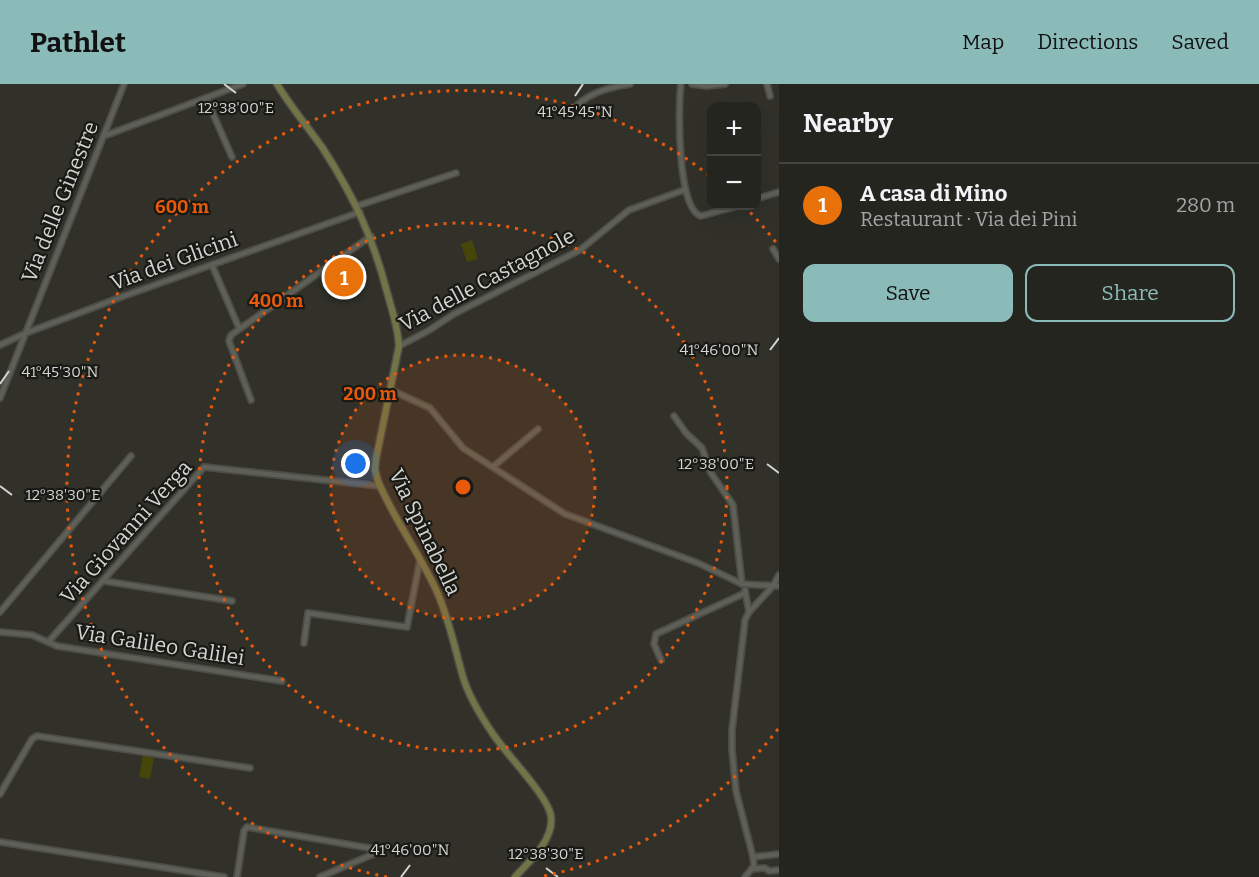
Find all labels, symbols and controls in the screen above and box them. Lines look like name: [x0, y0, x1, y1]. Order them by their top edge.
text: Pathlet: [30, 26, 126, 59]
text: Map: [962, 29, 1004, 55]
text: Directions: [1037, 29, 1138, 55]
text: Saved: [1171, 29, 1229, 55]
text: 12°38'00"E: [198, 99, 274, 117]
map controls: [707, 102, 761, 210]
button: +: [707, 102, 761, 156]
text: 41°45'45"N: [537, 103, 613, 121]
text: Nearby: [803, 108, 893, 139]
street label: Via delle Ginestre: [16, 118, 104, 286]
button: −: [707, 156, 761, 210]
text: A casa di Mino: [860, 180, 1007, 207]
text: 1: [818, 193, 827, 217]
text: 280 m: [1176, 193, 1235, 217]
text: 600 m: [155, 196, 209, 218]
text: Restaurant · Via dei Pini: [860, 207, 1078, 231]
street label: Via delle Castagnole: [395, 223, 579, 337]
street label: Via dei Glicini: [107, 226, 241, 296]
pin: 1: [324, 254, 364, 300]
button: Save: [803, 264, 1013, 322]
button: Share: [1025, 264, 1235, 322]
text: 400 m: [249, 290, 303, 312]
text: 41°46'00"N: [680, 341, 758, 359]
text: 41°45'30"N: [22, 363, 99, 381]
text: 200 m: [343, 383, 397, 405]
your location: [341, 449, 370, 478]
street label: Via Giovanni Verga: [55, 454, 198, 609]
text: 12°38'00"E: [678, 455, 754, 473]
street label: Via Spinabella: [383, 464, 467, 600]
centre of rings: [453, 477, 473, 497]
text: 12°38'30"E: [26, 486, 100, 504]
street label: Via Galileo Galilei: [74, 619, 246, 671]
text: 41°46'00"N: [371, 841, 449, 859]
text: 12°38'30"E: [509, 845, 583, 863]

